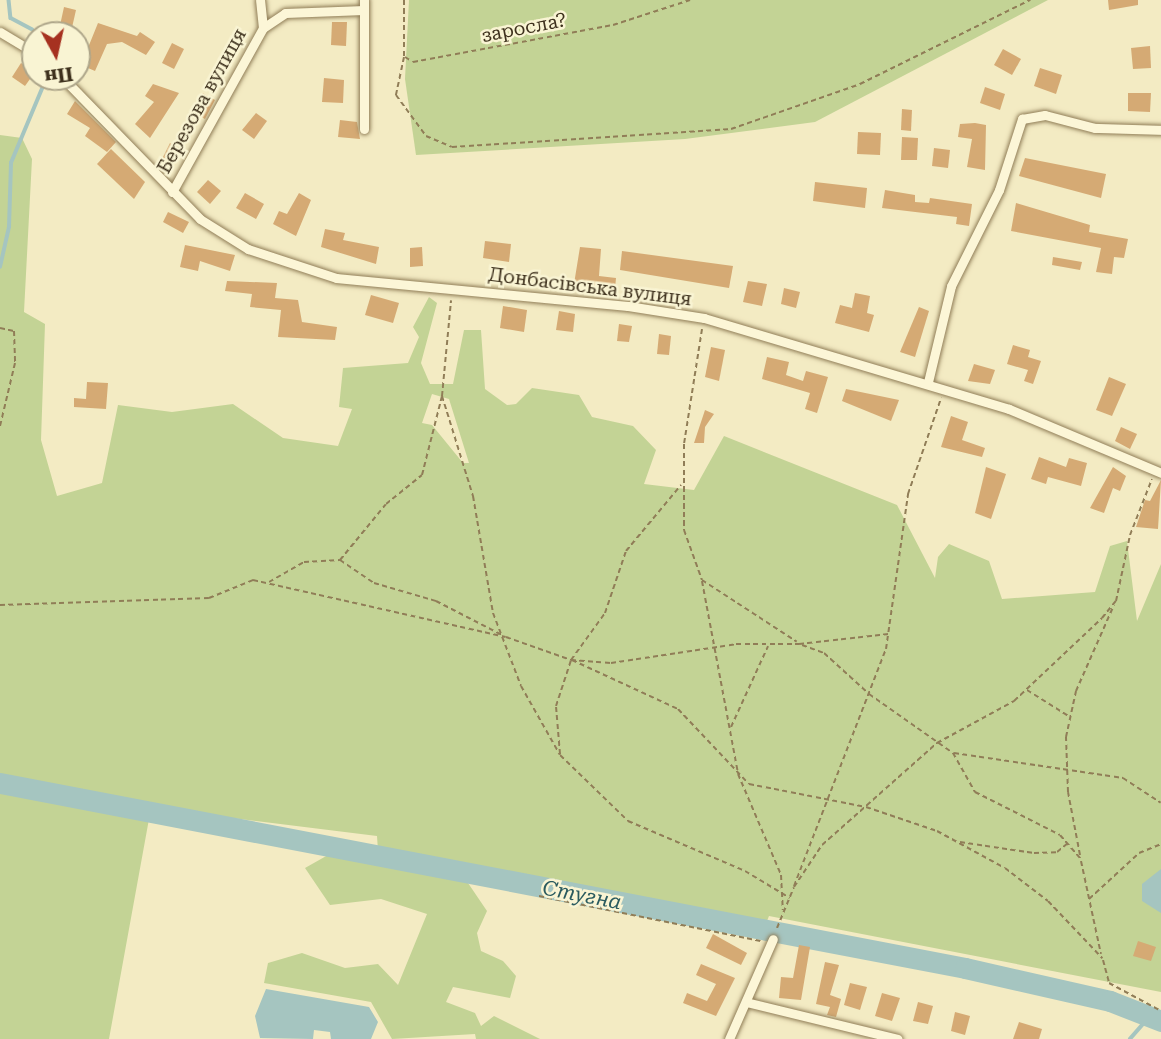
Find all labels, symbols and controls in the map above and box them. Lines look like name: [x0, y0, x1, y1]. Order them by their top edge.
street label: заросла?: [480, 9, 568, 47]
north arrow: [21, 21, 91, 91]
street label: Березова вулиця: [153, 25, 251, 177]
text: Пн: [43, 62, 74, 89]
street label: Донбасівська вулиця: [487, 263, 693, 311]
water label: Стугна: [540, 875, 624, 915]

